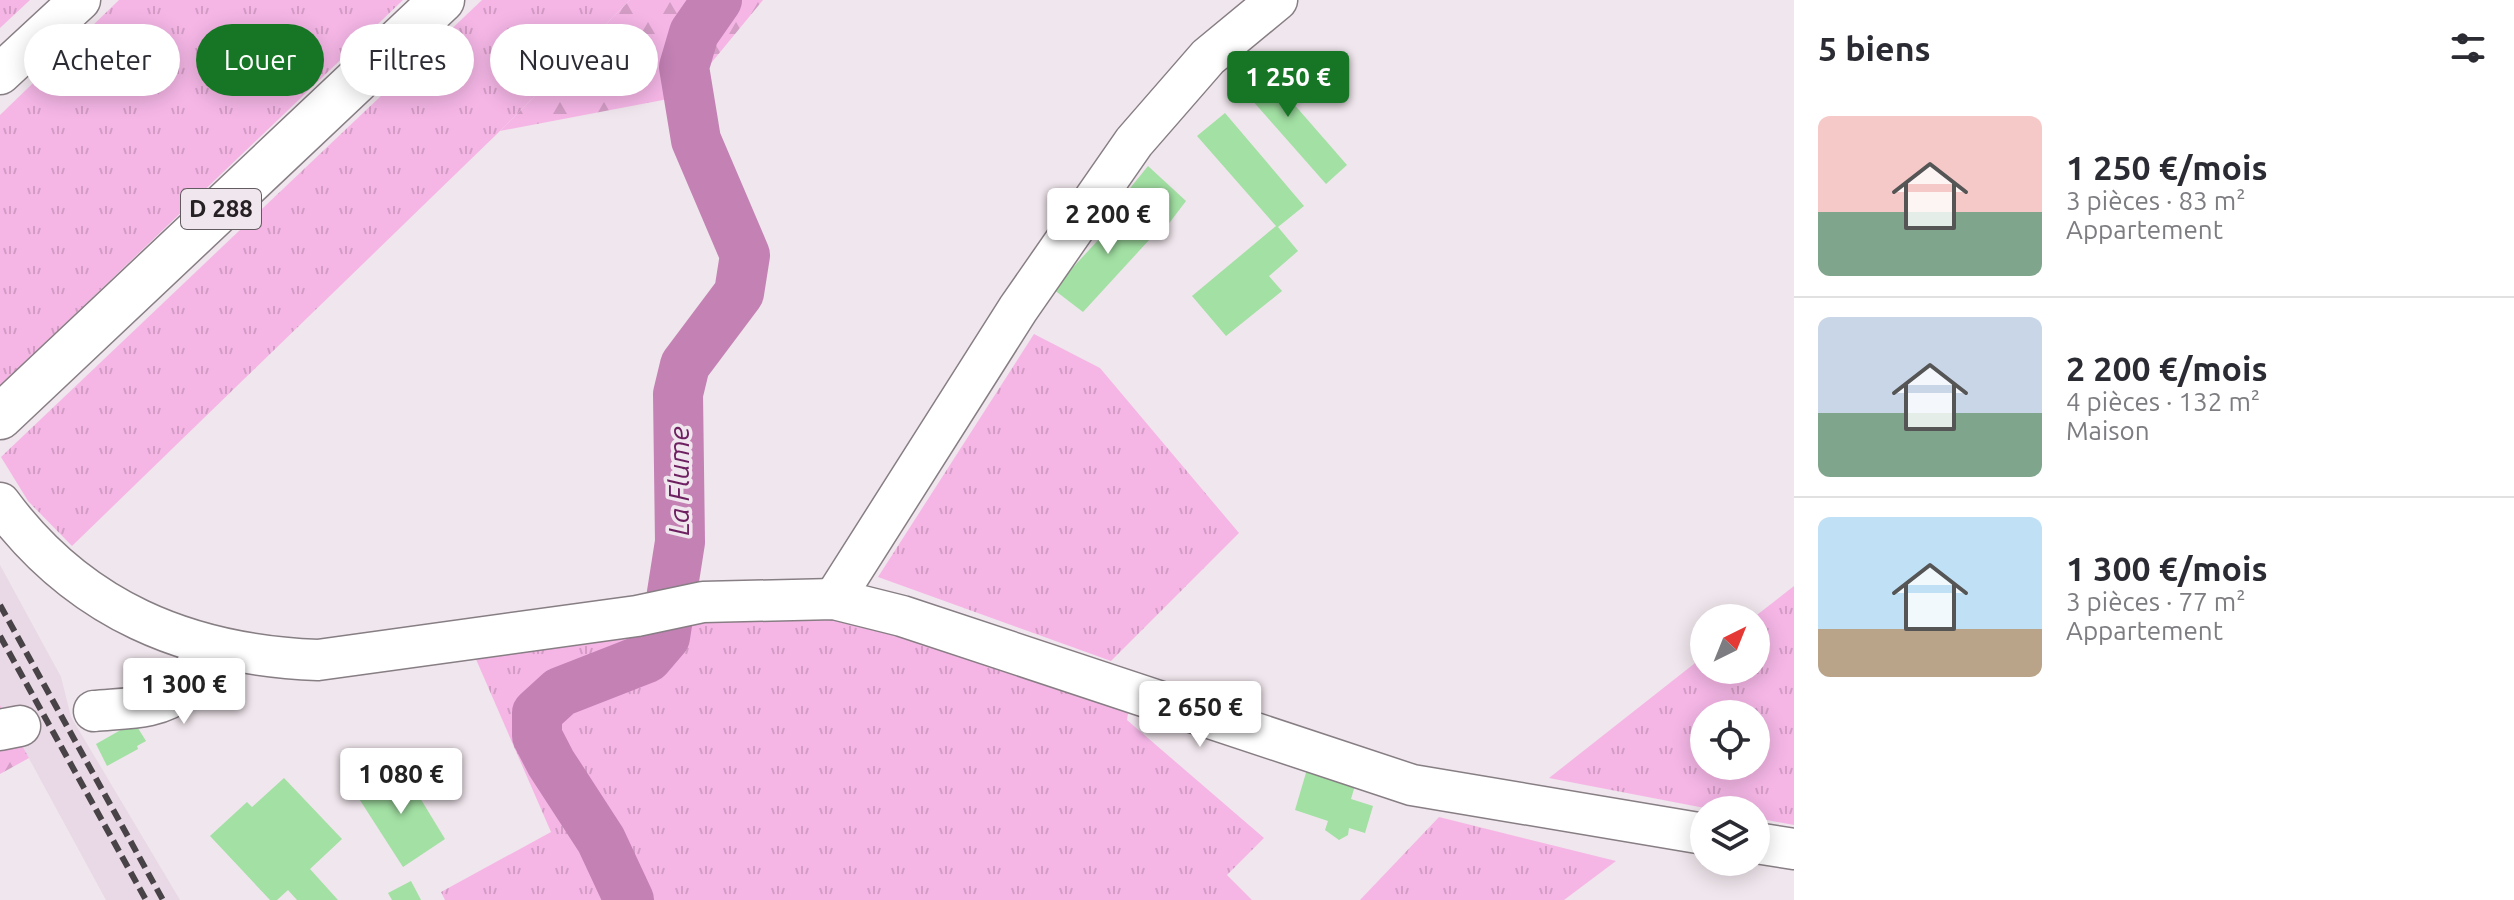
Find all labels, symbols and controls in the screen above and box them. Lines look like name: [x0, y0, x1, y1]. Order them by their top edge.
chip: Acheter: [24, 24, 180, 96]
chip: Louer: [196, 24, 324, 96]
chip: Filtres: [340, 24, 474, 96]
chip: Nouveau: [490, 24, 658, 96]
icon: filters: [2446, 26, 2490, 70]
text: 5 biens: [1818, 29, 1931, 67]
pin: 1 250 €: [1214, 51, 1362, 119]
text: 1 250 €: [1245, 62, 1331, 91]
icon: home: [1882, 148, 1978, 244]
text: 1 250 €/mois: [2066, 148, 2268, 186]
text: 3 pièces · 83 m²: [2066, 186, 2246, 215]
pin: 2 200 €: [1034, 188, 1182, 256]
road number: D 288: [181, 189, 261, 229]
text: 2 200 €: [1065, 199, 1151, 228]
text: Appartement: [2066, 215, 2223, 244]
icon: home: [1882, 349, 1978, 445]
text: 2 200 €/mois: [2066, 349, 2268, 387]
text: 4 pièces · 132 m²: [2066, 387, 2260, 416]
text: Maison: [2066, 416, 2150, 445]
water label: La Flume: [663, 426, 694, 536]
icon: home: [1882, 549, 1978, 645]
text: 1 300 €/mois: [2066, 549, 2268, 587]
text: 3 pièces · 77 m²: [2066, 587, 2246, 616]
north arrow: [1690, 604, 1770, 684]
map controls: [1690, 604, 1770, 876]
text: Appartement: [2066, 616, 2223, 645]
pin: 1 300 €: [110, 658, 258, 726]
text: 1 300 €: [141, 669, 227, 698]
pin: 2 650 €: [1126, 681, 1274, 749]
text: 2 650 €: [1157, 692, 1243, 721]
button: locate: [1690, 700, 1770, 780]
pin: 1 080 €: [327, 748, 475, 816]
text: 1 080 €: [358, 759, 444, 788]
button: layers: [1690, 796, 1770, 876]

